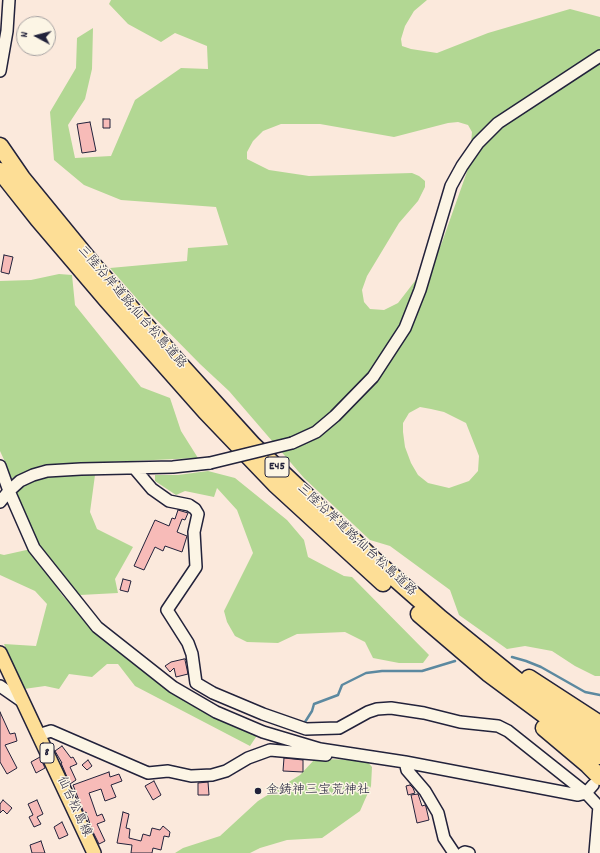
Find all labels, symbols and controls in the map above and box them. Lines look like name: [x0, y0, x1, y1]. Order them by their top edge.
north arrow: [16, 16, 56, 56]
text: N: [17, 31, 33, 38]
street label: 三陸沿岸道路;仙台松島道路: [73, 243, 189, 373]
road number: E45: [265, 457, 289, 477]
street label: 三陸沿岸道路;仙台松島道路: [293, 481, 419, 601]
road number: 8: [40, 743, 54, 763]
street label: 仙台松島線: [52, 774, 94, 840]
place label: 金鋳神三宝荒神社: [266, 783, 370, 799]
marker: 金鋳神三宝荒神社: [253, 786, 263, 796]

